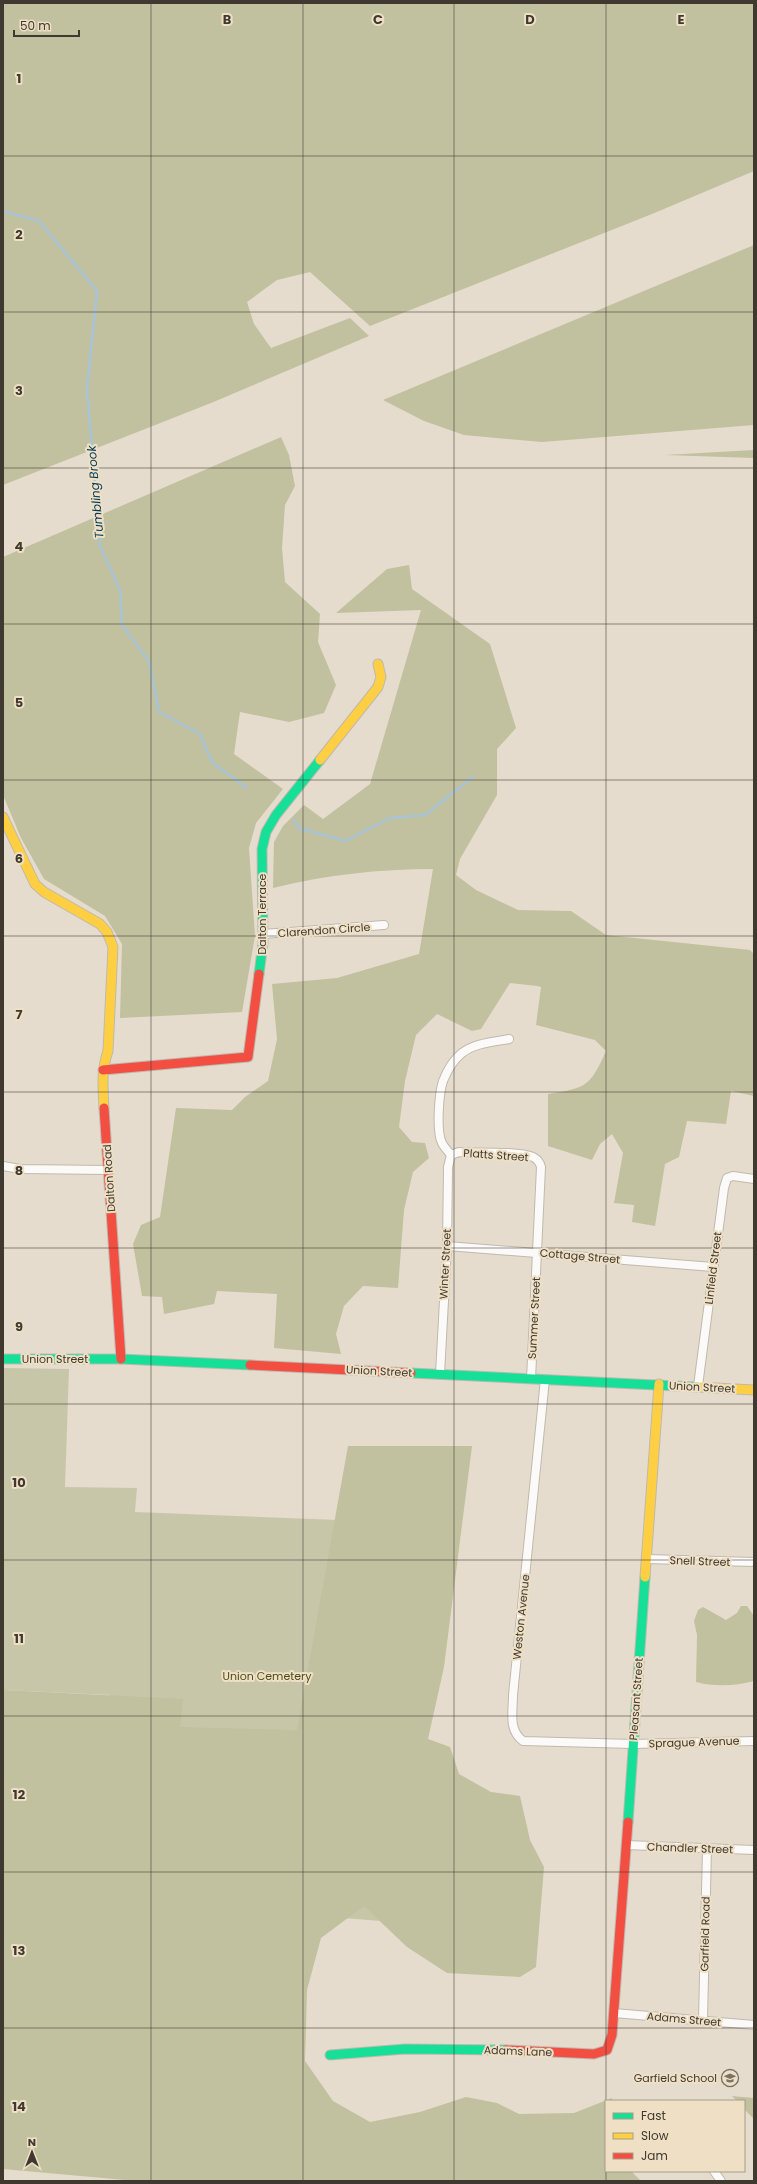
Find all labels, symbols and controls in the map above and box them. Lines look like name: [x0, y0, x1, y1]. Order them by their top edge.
text: B: [223, 10, 232, 29]
text: C: [373, 10, 383, 29]
text: D: [525, 10, 535, 29]
text: E: [677, 10, 685, 29]
scale bar: [14, 12, 79, 38]
text: 50 m: [20, 17, 51, 34]
text: 1: [17, 69, 21, 88]
text: 2: [15, 225, 23, 244]
text: 3: [15, 381, 23, 400]
water label: Tumbling Brook: [82, 444, 108, 539]
text: 4: [15, 537, 24, 556]
text: 5: [15, 693, 23, 712]
text: 6: [15, 849, 23, 868]
street label: Dalton Terrace: [254, 873, 270, 954]
street label: Clarendon Circle: [277, 919, 371, 941]
text: 7: [16, 1005, 23, 1024]
street label: Dalton Road: [99, 1144, 119, 1212]
street label: Platts Street: [463, 1145, 529, 1165]
text: 8: [15, 1161, 23, 1180]
street label: Winter Street: [435, 1228, 455, 1300]
street label: Linfield Street: [701, 1231, 725, 1305]
street label: Cottage Street: [539, 1245, 621, 1267]
street label: Summer Street: [524, 1277, 544, 1359]
text: 9: [15, 1317, 23, 1336]
street label: Union Street: [22, 1351, 88, 1367]
street label: Union Street: [345, 1361, 413, 1381]
street label: Union Street: [668, 1377, 736, 1397]
text: 10: [12, 1473, 26, 1492]
street label: Snell Street: [669, 1552, 731, 1570]
street label: Weston Avenue: [509, 1573, 533, 1660]
text: 11: [14, 1629, 24, 1648]
street label: Pleasant Street: [625, 1657, 647, 1741]
park label: Union Cemetery: [223, 1668, 312, 1684]
street label: Sprague Avenue: [648, 1732, 740, 1752]
text: 12: [13, 1785, 26, 1804]
street label: Chandler Street: [647, 1839, 733, 1857]
street label: Garfield Road: [696, 1896, 714, 1972]
text: 13: [13, 1941, 26, 1960]
street label: Adams Street: [646, 2008, 722, 2030]
street label: Adams Lane: [484, 2042, 553, 2060]
school or university icon: Garfield School: [720, 2068, 740, 2088]
place label: Garfield School: [634, 2070, 717, 2086]
text: 14: [12, 2097, 26, 2116]
legend: [605, 2100, 745, 2172]
text: Fast: [641, 2107, 666, 2124]
text: Slow: [641, 2127, 669, 2144]
north arrow: [12, 2132, 52, 2172]
text: N: [28, 2134, 36, 2150]
text: Jam: [641, 2147, 668, 2164]

